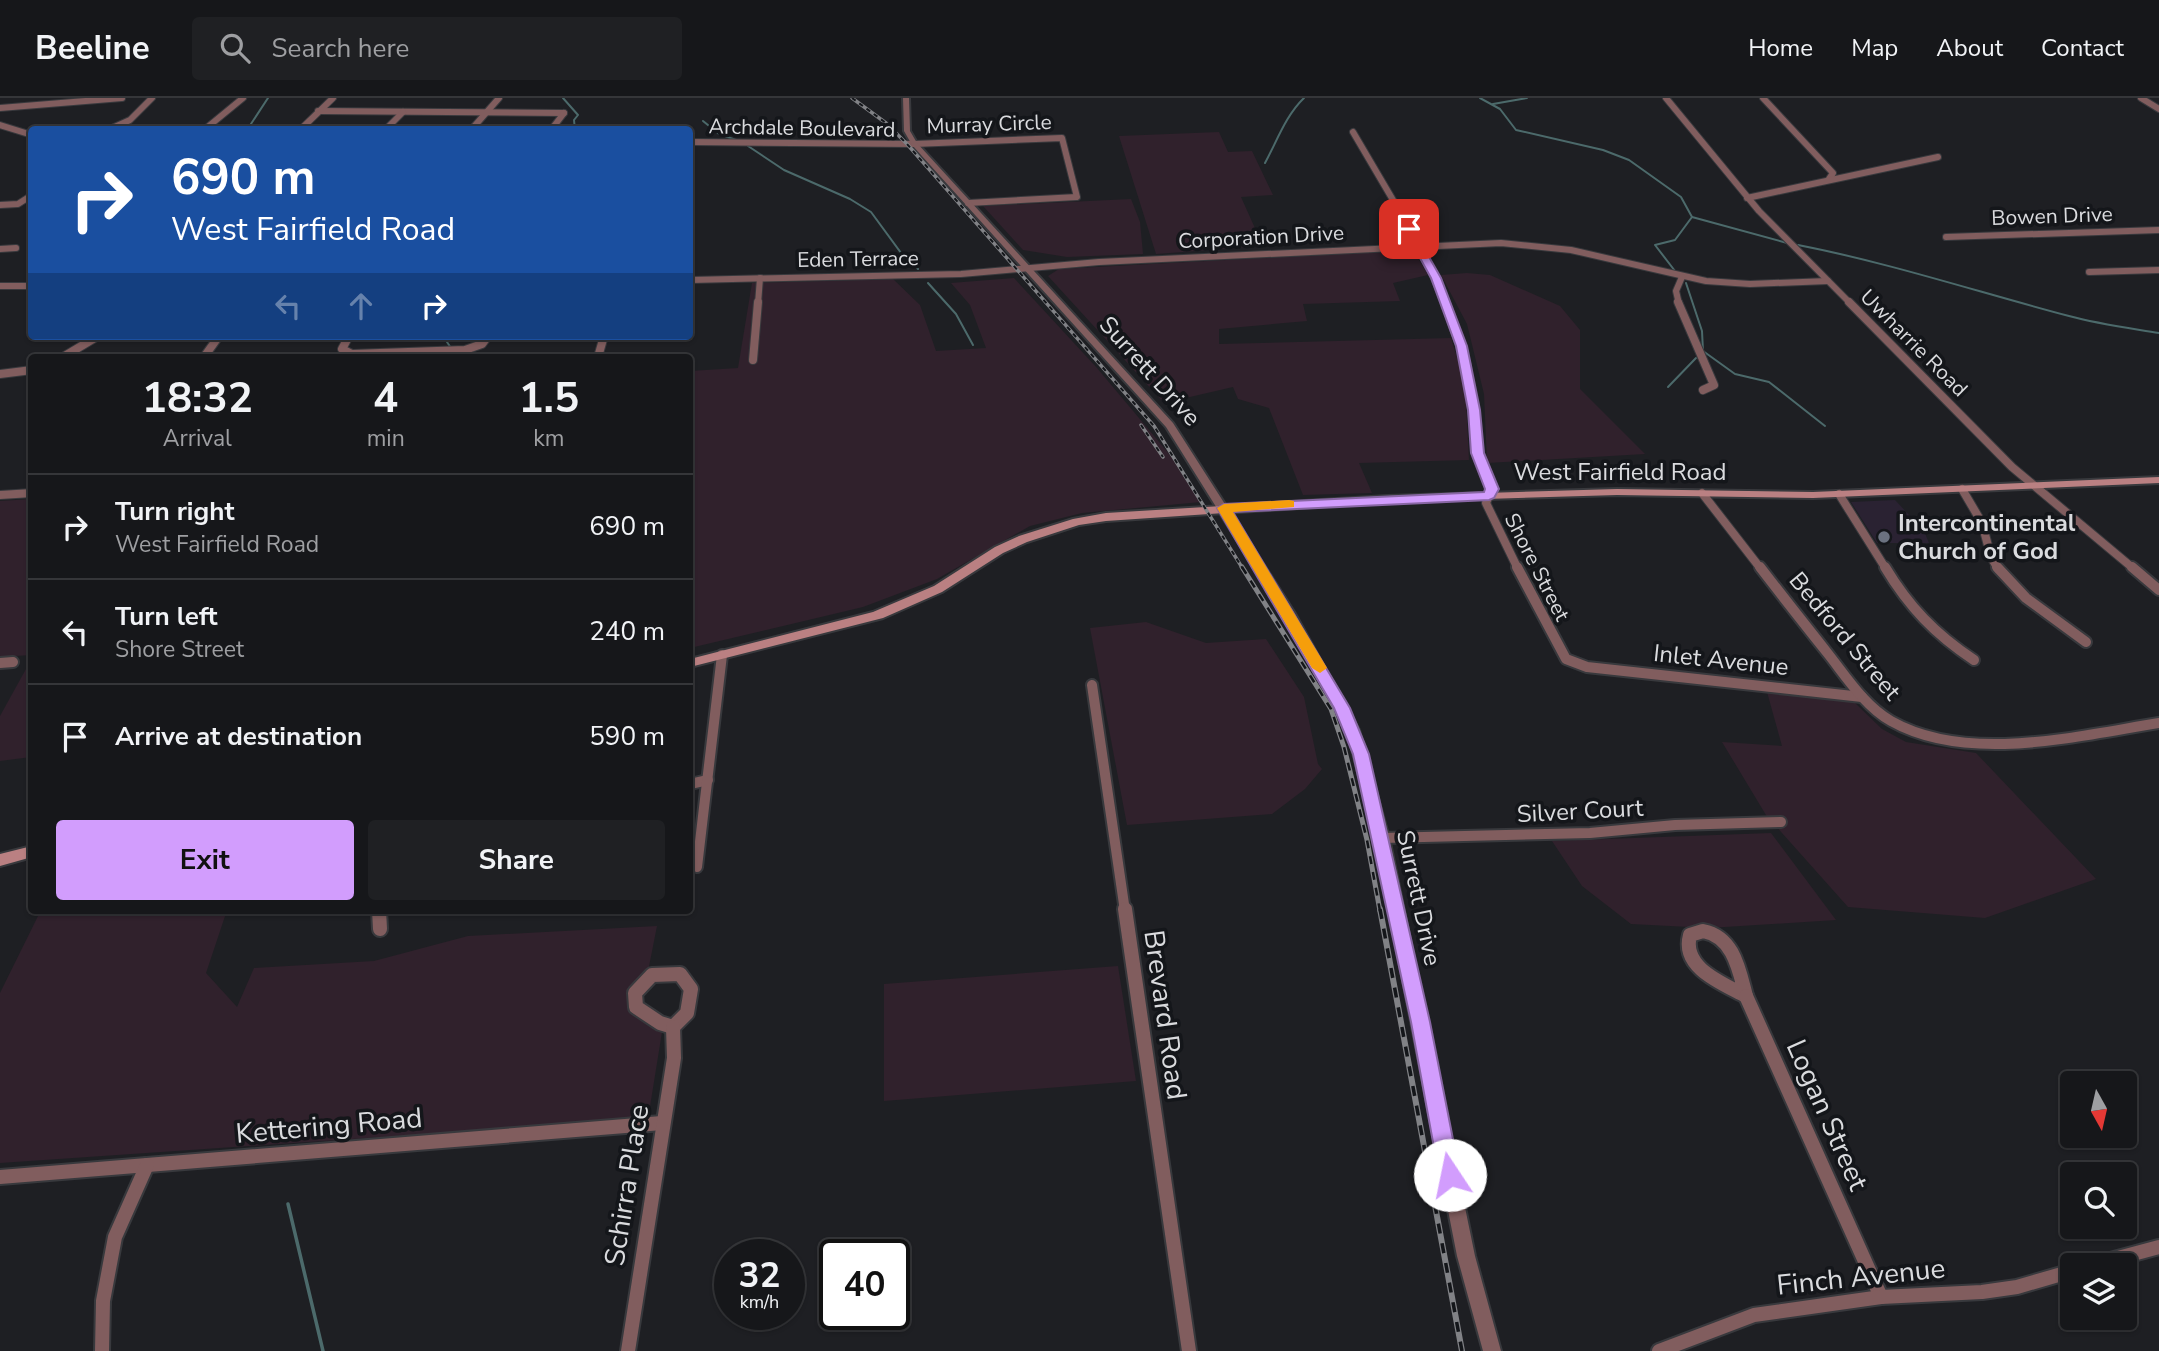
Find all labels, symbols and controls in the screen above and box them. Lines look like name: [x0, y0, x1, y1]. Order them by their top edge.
search box: [192, 17, 682, 80]
text: Beeline: [35, 26, 150, 71]
icon: search: [216, 29, 254, 67]
text: Search here: [272, 31, 409, 66]
text: Home: [1748, 32, 1813, 64]
text: Map: [1851, 32, 1898, 64]
text: About: [1936, 32, 2003, 64]
text: Contact: [2041, 32, 2124, 64]
street label: Murray Circle: [926, 108, 1052, 140]
street label: Archdale Boulevard: [708, 112, 896, 144]
text: 690 m: [171, 144, 315, 211]
icon: right: [56, 154, 147, 245]
pin: [1379, 199, 1439, 259]
street label: Bowen Drive: [1991, 200, 2113, 232]
text: West Fairfield Road: [171, 208, 455, 251]
icon: arrive: [1390, 210, 1428, 248]
street label: Corporation Drive: [1177, 219, 1345, 255]
street label: Eden Terrace: [797, 244, 919, 274]
street label: Uwharrie Road: [1854, 283, 1974, 403]
icon: left: [269, 287, 307, 325]
icon: ahead: [342, 287, 380, 325]
icon: right: [415, 287, 453, 325]
street label: Surrett Drive: [1092, 309, 1208, 433]
text: 18:32: [142, 370, 253, 427]
text: 4: [373, 370, 398, 427]
text: 1.5: [518, 370, 579, 427]
text: Arrival: [163, 423, 232, 454]
text: min: [367, 423, 405, 454]
text: km: [533, 423, 564, 454]
street label: West Fairfield Road: [1513, 456, 1727, 488]
text: Turn right: [115, 494, 234, 529]
place label: Intercontinental Church of God: [1898, 507, 2076, 567]
icon: right: [56, 508, 94, 546]
street label: Shore Street: [1498, 508, 1576, 626]
text: 690 m: [589, 509, 665, 544]
text: West Fairfield Road: [115, 529, 319, 560]
marker: Intercontinental Church of God: [1876, 529, 1892, 545]
street label: Bedford Street: [1782, 565, 1908, 707]
text: Turn left: [115, 599, 218, 634]
icon: left: [56, 613, 94, 651]
text: 240 m: [589, 614, 665, 649]
text: Shore Street: [115, 634, 244, 665]
street label: Inlet Avenue: [1652, 637, 1790, 683]
icon: arrive: [56, 718, 94, 756]
text: Arrive at destination: [115, 719, 362, 754]
text: 590 m: [589, 719, 665, 754]
street label: Silver Court: [1516, 792, 1645, 830]
button: Exit: [56, 820, 354, 900]
button: Share: [368, 820, 665, 900]
street label: Surrett Drive: [1389, 827, 1449, 969]
street label: Brevard Road: [1134, 928, 1196, 1102]
street label: Logan Street: [1777, 1034, 1877, 1197]
north arrow: [2060, 1071, 2137, 1148]
map controls: [2060, 1071, 2137, 1330]
street label: Kettering Road: [234, 1099, 424, 1153]
street label: Schirra Place: [595, 1102, 659, 1268]
position arrow: [1413, 1138, 1487, 1212]
button: search: [2060, 1162, 2137, 1239]
speed limit sign: 40: [819, 1239, 910, 1330]
street label: Finch Avenue: [1775, 1249, 1947, 1305]
text: 32: [738, 1252, 781, 1299]
button: layers: [2060, 1253, 2137, 1330]
text: km/h: [740, 1290, 779, 1314]

